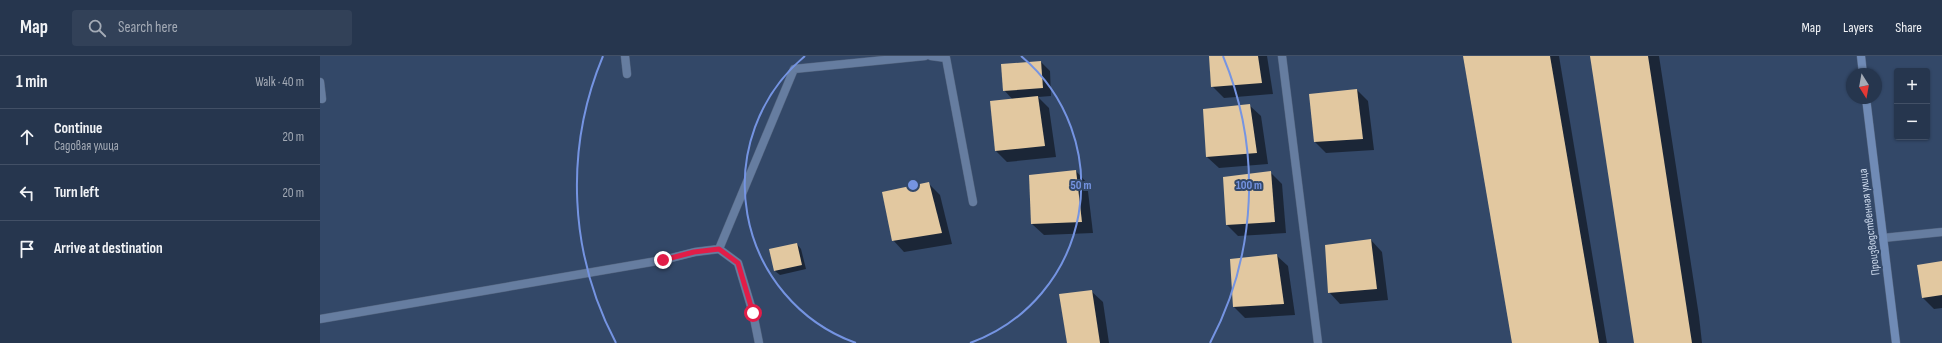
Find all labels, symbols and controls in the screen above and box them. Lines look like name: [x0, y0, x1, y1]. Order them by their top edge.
search box: [72, 10, 352, 46]
text: Map: [20, 16, 48, 39]
icon: search: [86, 17, 108, 39]
text: Search here: [118, 18, 178, 37]
text: Map: [1801, 19, 1821, 36]
text: Layers: [1843, 19, 1873, 36]
text: Share: [1895, 19, 1922, 36]
north arrow: [1846, 68, 1882, 104]
map controls: [1894, 68, 1930, 140]
button: +: [1894, 68, 1930, 104]
text: 1 min: [16, 72, 48, 92]
text: Walk · 40 m: [255, 74, 304, 90]
button: −: [1894, 104, 1930, 140]
text: Continue: [54, 119, 103, 138]
icon: ahead: [16, 126, 38, 148]
text: 20 m: [282, 129, 304, 145]
text: Садовая улица: [54, 138, 119, 154]
street label: Производственная улица: [1855, 167, 1883, 276]
centre of rings: [906, 178, 920, 192]
text: 50 m: [1071, 178, 1091, 193]
text: 100 m: [1236, 178, 1262, 193]
icon: left: [16, 182, 38, 204]
text: Turn left: [54, 183, 99, 202]
text: 20 m: [282, 185, 304, 201]
icon: arrive: [16, 238, 38, 260]
text: Arrive at destination: [54, 239, 163, 258]
route end: [654, 251, 672, 269]
route start: [744, 304, 762, 322]

